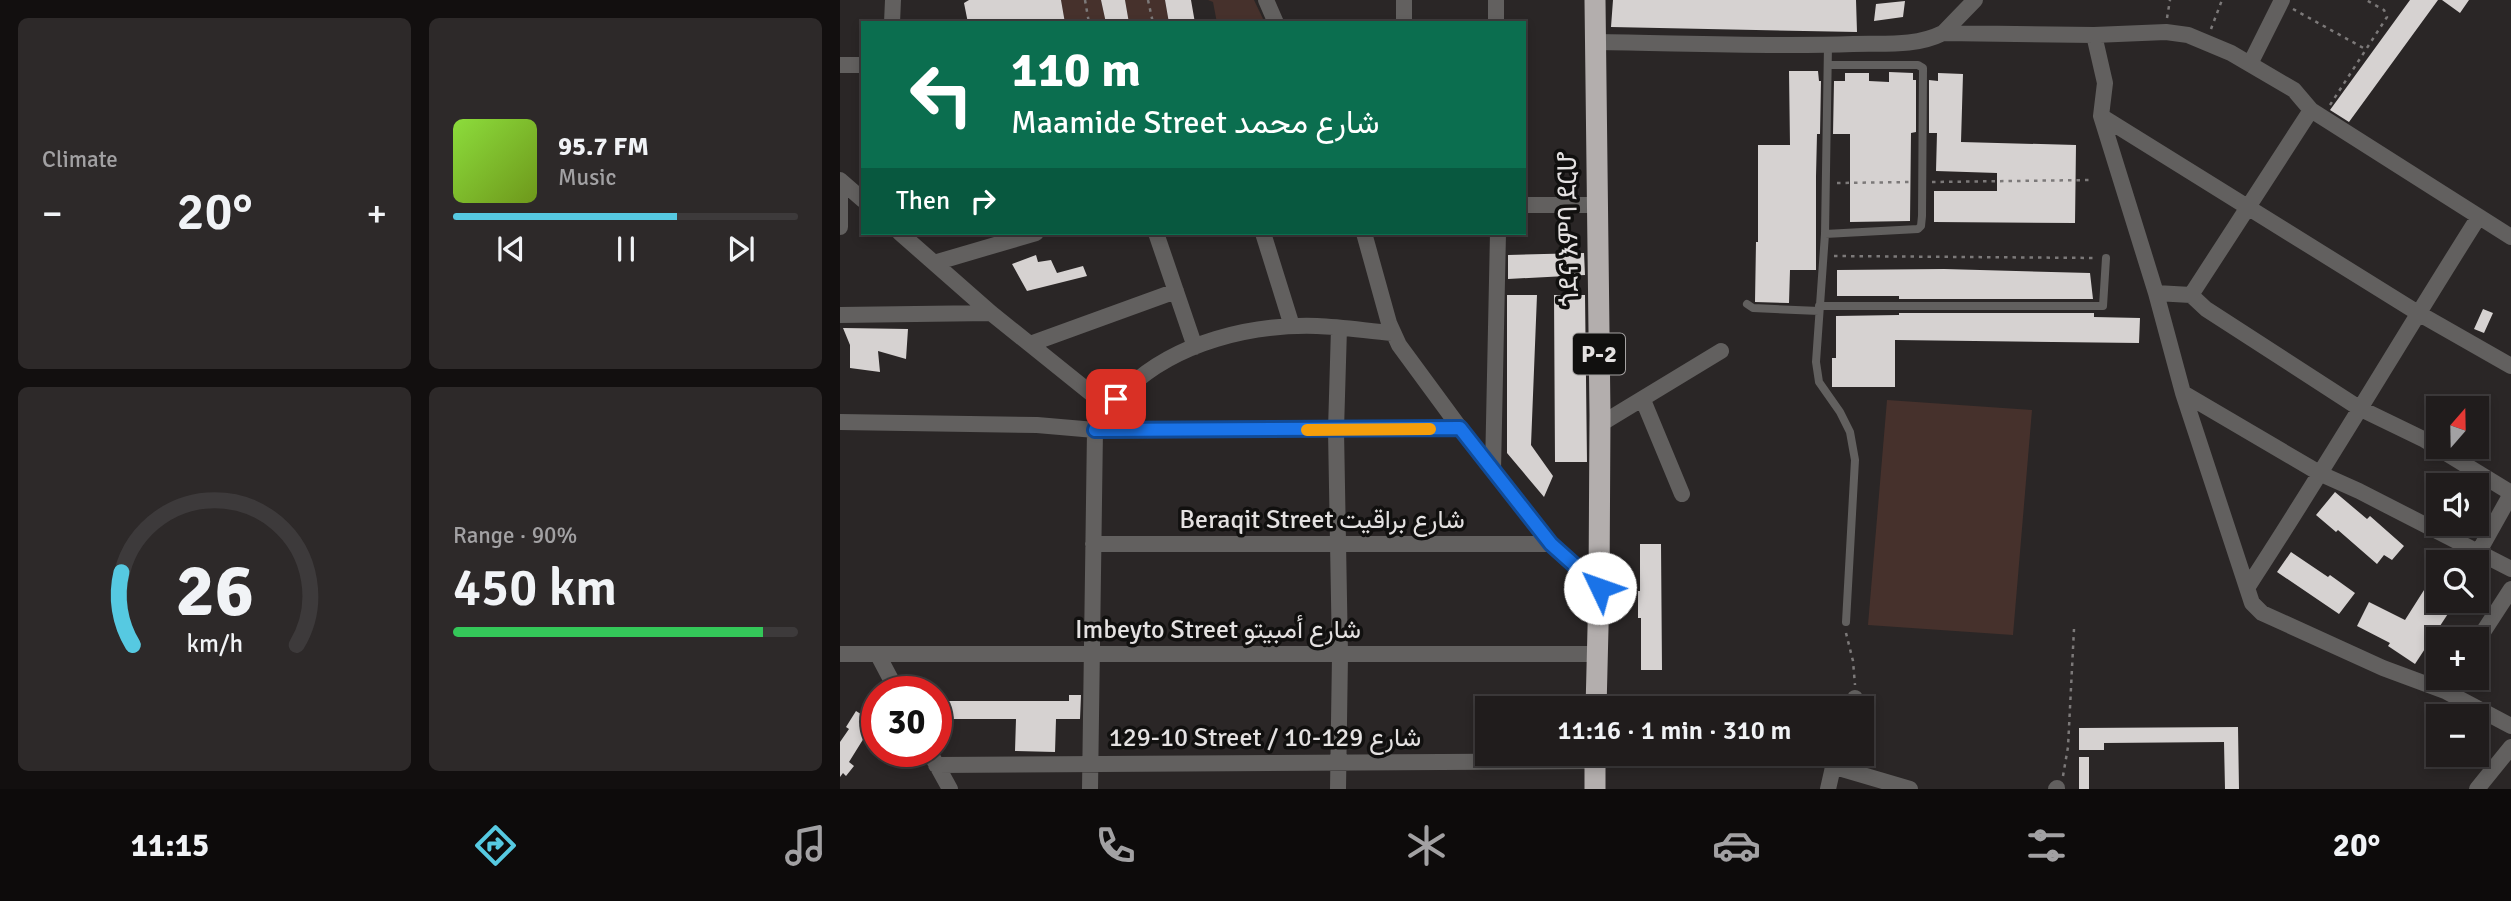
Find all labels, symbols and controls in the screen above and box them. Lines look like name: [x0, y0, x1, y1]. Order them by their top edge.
text: 110 m: [1011, 40, 1141, 100]
icon: left: [896, 49, 987, 140]
text: Maamide Street شارع محمد: [1011, 103, 1380, 142]
text: 95.7 FM: [558, 131, 649, 163]
text: Climate: [42, 145, 118, 174]
street label: ጎደና እምባ ደርሆ: [1552, 151, 1586, 307]
text: Music: [558, 163, 616, 192]
text: 20°: [176, 180, 253, 244]
icon: right: [964, 182, 1002, 220]
text: Then: [896, 185, 950, 217]
text: −: [42, 190, 63, 237]
text: +: [366, 190, 387, 237]
icon: previous: [492, 230, 530, 268]
icon: pause: [607, 230, 645, 268]
icon: next: [722, 230, 760, 268]
road number: P-2: [1573, 334, 1625, 374]
pin: [1086, 369, 1146, 429]
icon: arrive: [1097, 380, 1135, 418]
north arrow: [2426, 396, 2488, 458]
map controls: [2426, 396, 2489, 767]
button: sound: [2426, 473, 2489, 536]
street label: Beraqit Street شارع براقيت: [1179, 504, 1465, 537]
text: Range · 90%: [453, 521, 577, 550]
text: 26: [175, 547, 254, 636]
button: search: [2426, 550, 2489, 613]
position arrow: [1563, 551, 1637, 625]
text: 450 km: [453, 556, 617, 620]
street label: Imbeyto Street شارع أمبيتو: [1075, 614, 1361, 647]
button: +: [2426, 627, 2489, 690]
text: km/h: [186, 628, 243, 659]
speed limit sign: 30: [861, 676, 952, 767]
button: −: [2426, 704, 2489, 767]
text: 11:16 · 1 min · 310 m: [1558, 715, 1791, 747]
street label: 129-10 Street / شارع 129-10: [1109, 722, 1421, 755]
icon: directions: [471, 821, 520, 870]
icon: music: [781, 821, 830, 870]
icon: phone: [1091, 821, 1140, 870]
icon: climate: [1402, 821, 1451, 870]
icon: car: [1712, 821, 1761, 870]
icon: filters: [2022, 821, 2071, 870]
text: 11:15: [131, 826, 209, 865]
text: 20°: [2333, 826, 2380, 865]

